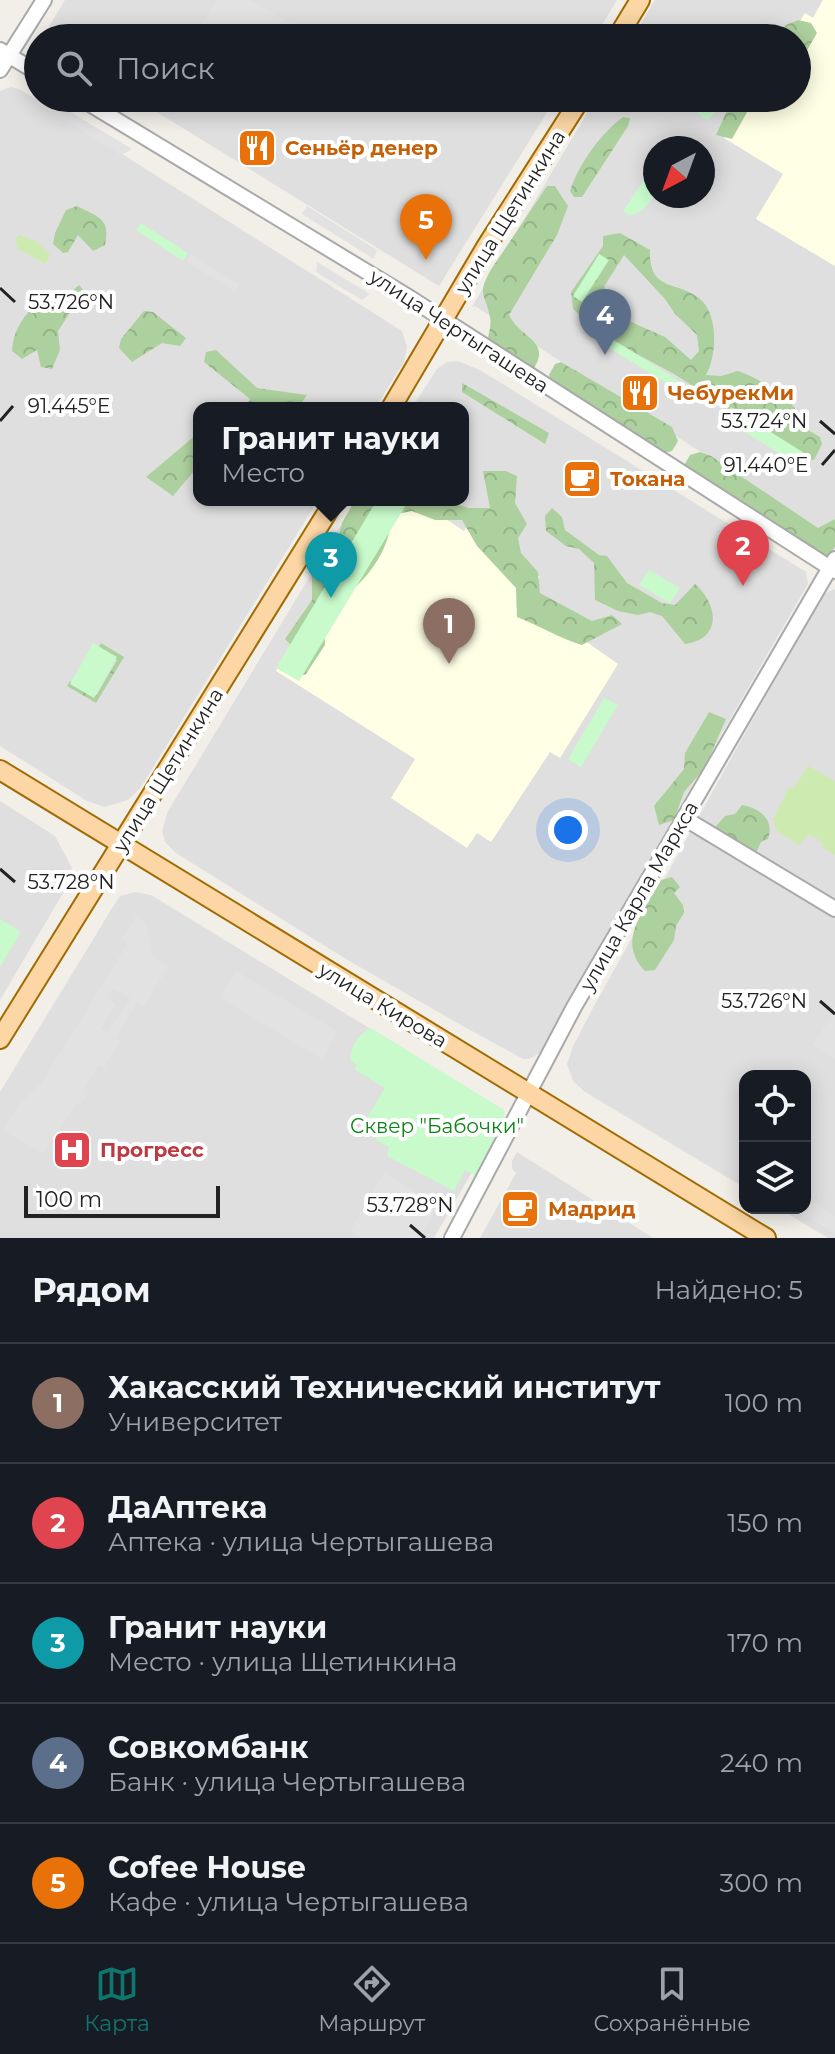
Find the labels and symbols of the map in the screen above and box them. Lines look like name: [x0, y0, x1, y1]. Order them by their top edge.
street label: улица Щетинкина: [449, 126, 570, 299]
restaurant icon: Сеньёр денер: [236, 127, 278, 169]
place label: Сеньёр денер: [285, 136, 438, 160]
north arrow: [643, 136, 715, 208]
pin: 5: [400, 194, 452, 260]
street label: улица Чертыгашева: [364, 264, 553, 398]
pin: 4: [579, 289, 631, 355]
text: 53.726°N: [28, 290, 114, 314]
restaurant icon: ЧебурекМи: [619, 372, 661, 414]
place label: ЧебурекМи: [668, 381, 794, 405]
text: 91.445°E: [28, 394, 110, 418]
text: 53.724°N: [721, 409, 807, 433]
text: 91.440°E: [724, 453, 808, 477]
cafe icon: Токана: [561, 458, 603, 500]
place label: Токана: [610, 467, 685, 491]
pin: 2: [717, 520, 769, 586]
pin: 3: [305, 532, 357, 598]
pin: 1: [423, 598, 475, 664]
street label: улица Щетинкина: [107, 684, 228, 857]
street label: улица Карла Маркса: [574, 797, 703, 996]
your location: [548, 810, 588, 850]
text: 53.728°N: [27, 870, 115, 894]
street label: улица Кирова: [314, 957, 452, 1053]
text: 53.726°N: [721, 989, 807, 1013]
park label: Сквер "Бабочки": [350, 1114, 524, 1138]
hospital icon: Прогресс: [51, 1129, 93, 1171]
place label: Прогресс: [100, 1138, 204, 1162]
scale bar: [24, 1182, 220, 1218]
cafe icon: Мадрид: [499, 1188, 541, 1230]
text: 53.728°N: [366, 1193, 454, 1217]
place label: Мадрид: [548, 1197, 635, 1221]

